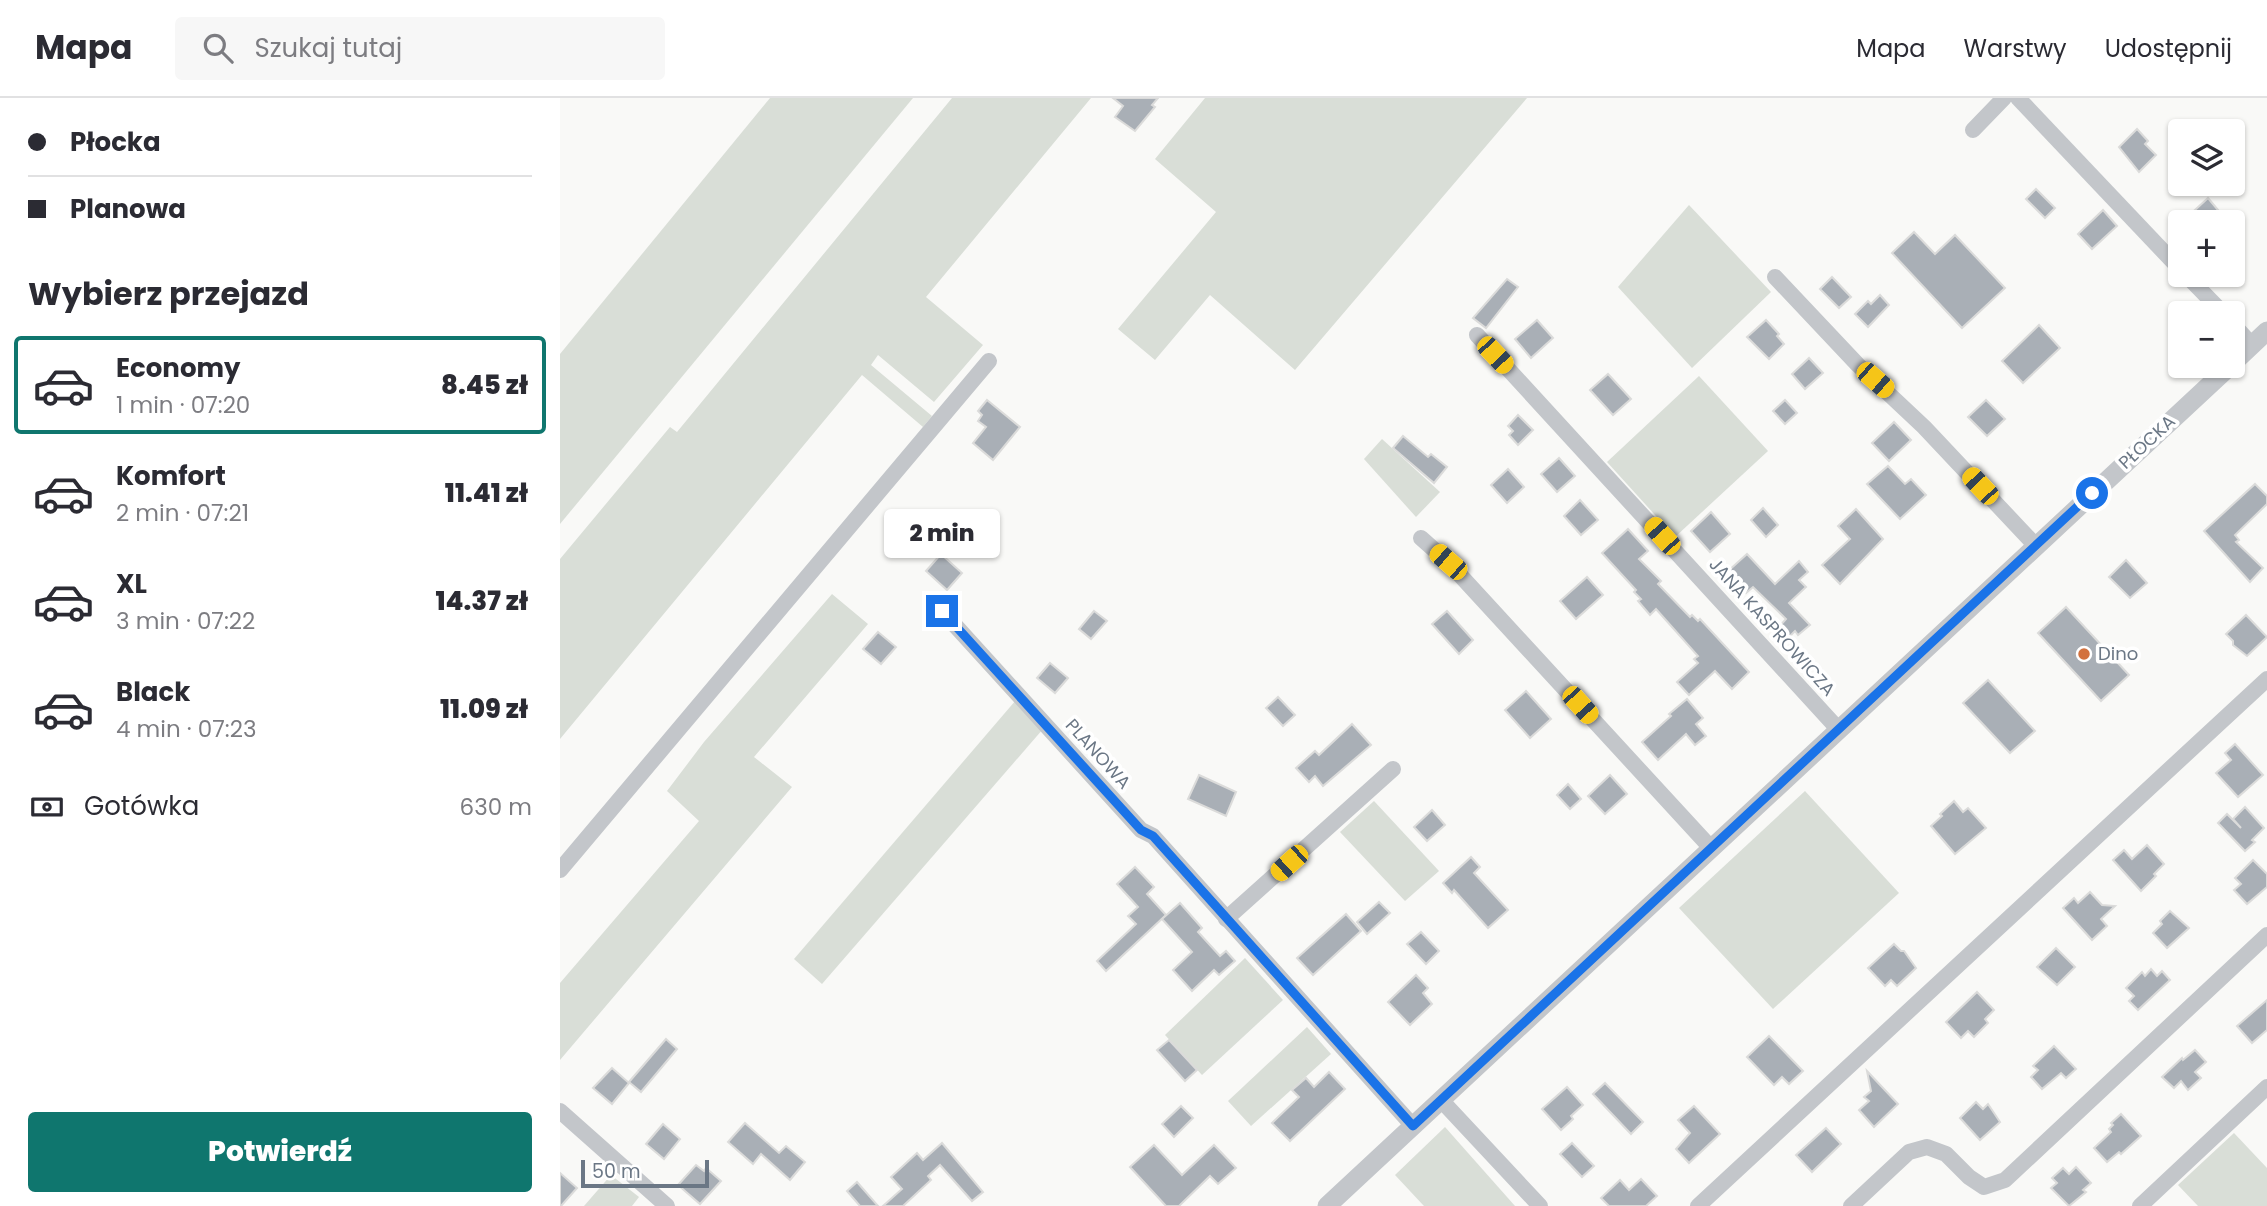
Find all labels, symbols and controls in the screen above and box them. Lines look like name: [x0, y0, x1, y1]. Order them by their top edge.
search box: [175, 17, 665, 80]
text: Mapa: [35, 24, 133, 71]
icon: search: [199, 29, 237, 67]
text: Szukaj tutaj: [255, 30, 402, 66]
text: Mapa: [1856, 32, 1926, 65]
text: Warstwy: [1964, 32, 2067, 65]
text: Udostępnij: [2105, 32, 2232, 65]
map controls: [2168, 119, 2245, 378]
button: layers: [2168, 119, 2245, 196]
text: Płocka: [70, 124, 161, 160]
text: Planowa: [70, 191, 186, 227]
button: +: [2168, 210, 2245, 287]
text: Wybierz przejazd: [28, 271, 309, 316]
button: −: [2168, 301, 2245, 378]
car: [1473, 332, 1518, 378]
text: Economy: [116, 350, 240, 386]
icon: car: [32, 354, 95, 417]
car: [1853, 358, 1898, 402]
text: 8.45 zł: [441, 367, 528, 403]
text: 1 min · 07:20: [116, 389, 250, 421]
street label: PŁOCKA: [2113, 409, 2181, 474]
text: Komfort: [116, 458, 226, 494]
icon: car: [32, 462, 95, 525]
car: [1958, 463, 2003, 509]
text: 11.41 zł: [445, 475, 528, 511]
route start: [2076, 477, 2108, 509]
text: 2 min · 07:21: [116, 497, 249, 529]
callout: 2 min: [884, 510, 1000, 559]
car: [1641, 513, 1684, 559]
text: 2 min: [910, 517, 974, 549]
car: [1426, 540, 1471, 584]
street label: JANA KASPROWICZA: [1704, 552, 1841, 701]
text: XL: [116, 566, 147, 602]
icon: car: [32, 570, 95, 633]
text: 14.37 zł: [436, 583, 528, 619]
route end: [926, 595, 958, 627]
text: 3 min · 07:22: [116, 605, 255, 637]
place label: Dino: [2098, 641, 2138, 666]
marker: Dino: [2076, 646, 2092, 662]
text: Black: [116, 674, 190, 710]
icon: car: [32, 678, 95, 741]
car: [1559, 682, 1602, 728]
text: 11.09 zł: [440, 691, 528, 727]
text: 4 min · 07:23: [116, 713, 257, 745]
street label: PLANOWA: [1060, 713, 1137, 794]
icon: cash: [28, 788, 66, 826]
text: Gotówka: [84, 788, 199, 824]
text: 630 m: [460, 791, 532, 823]
car: [1267, 841, 1312, 885]
button: Potwierdź: [28, 1112, 532, 1192]
scale bar: [581, 1157, 709, 1189]
text: 50 m: [592, 1158, 641, 1185]

